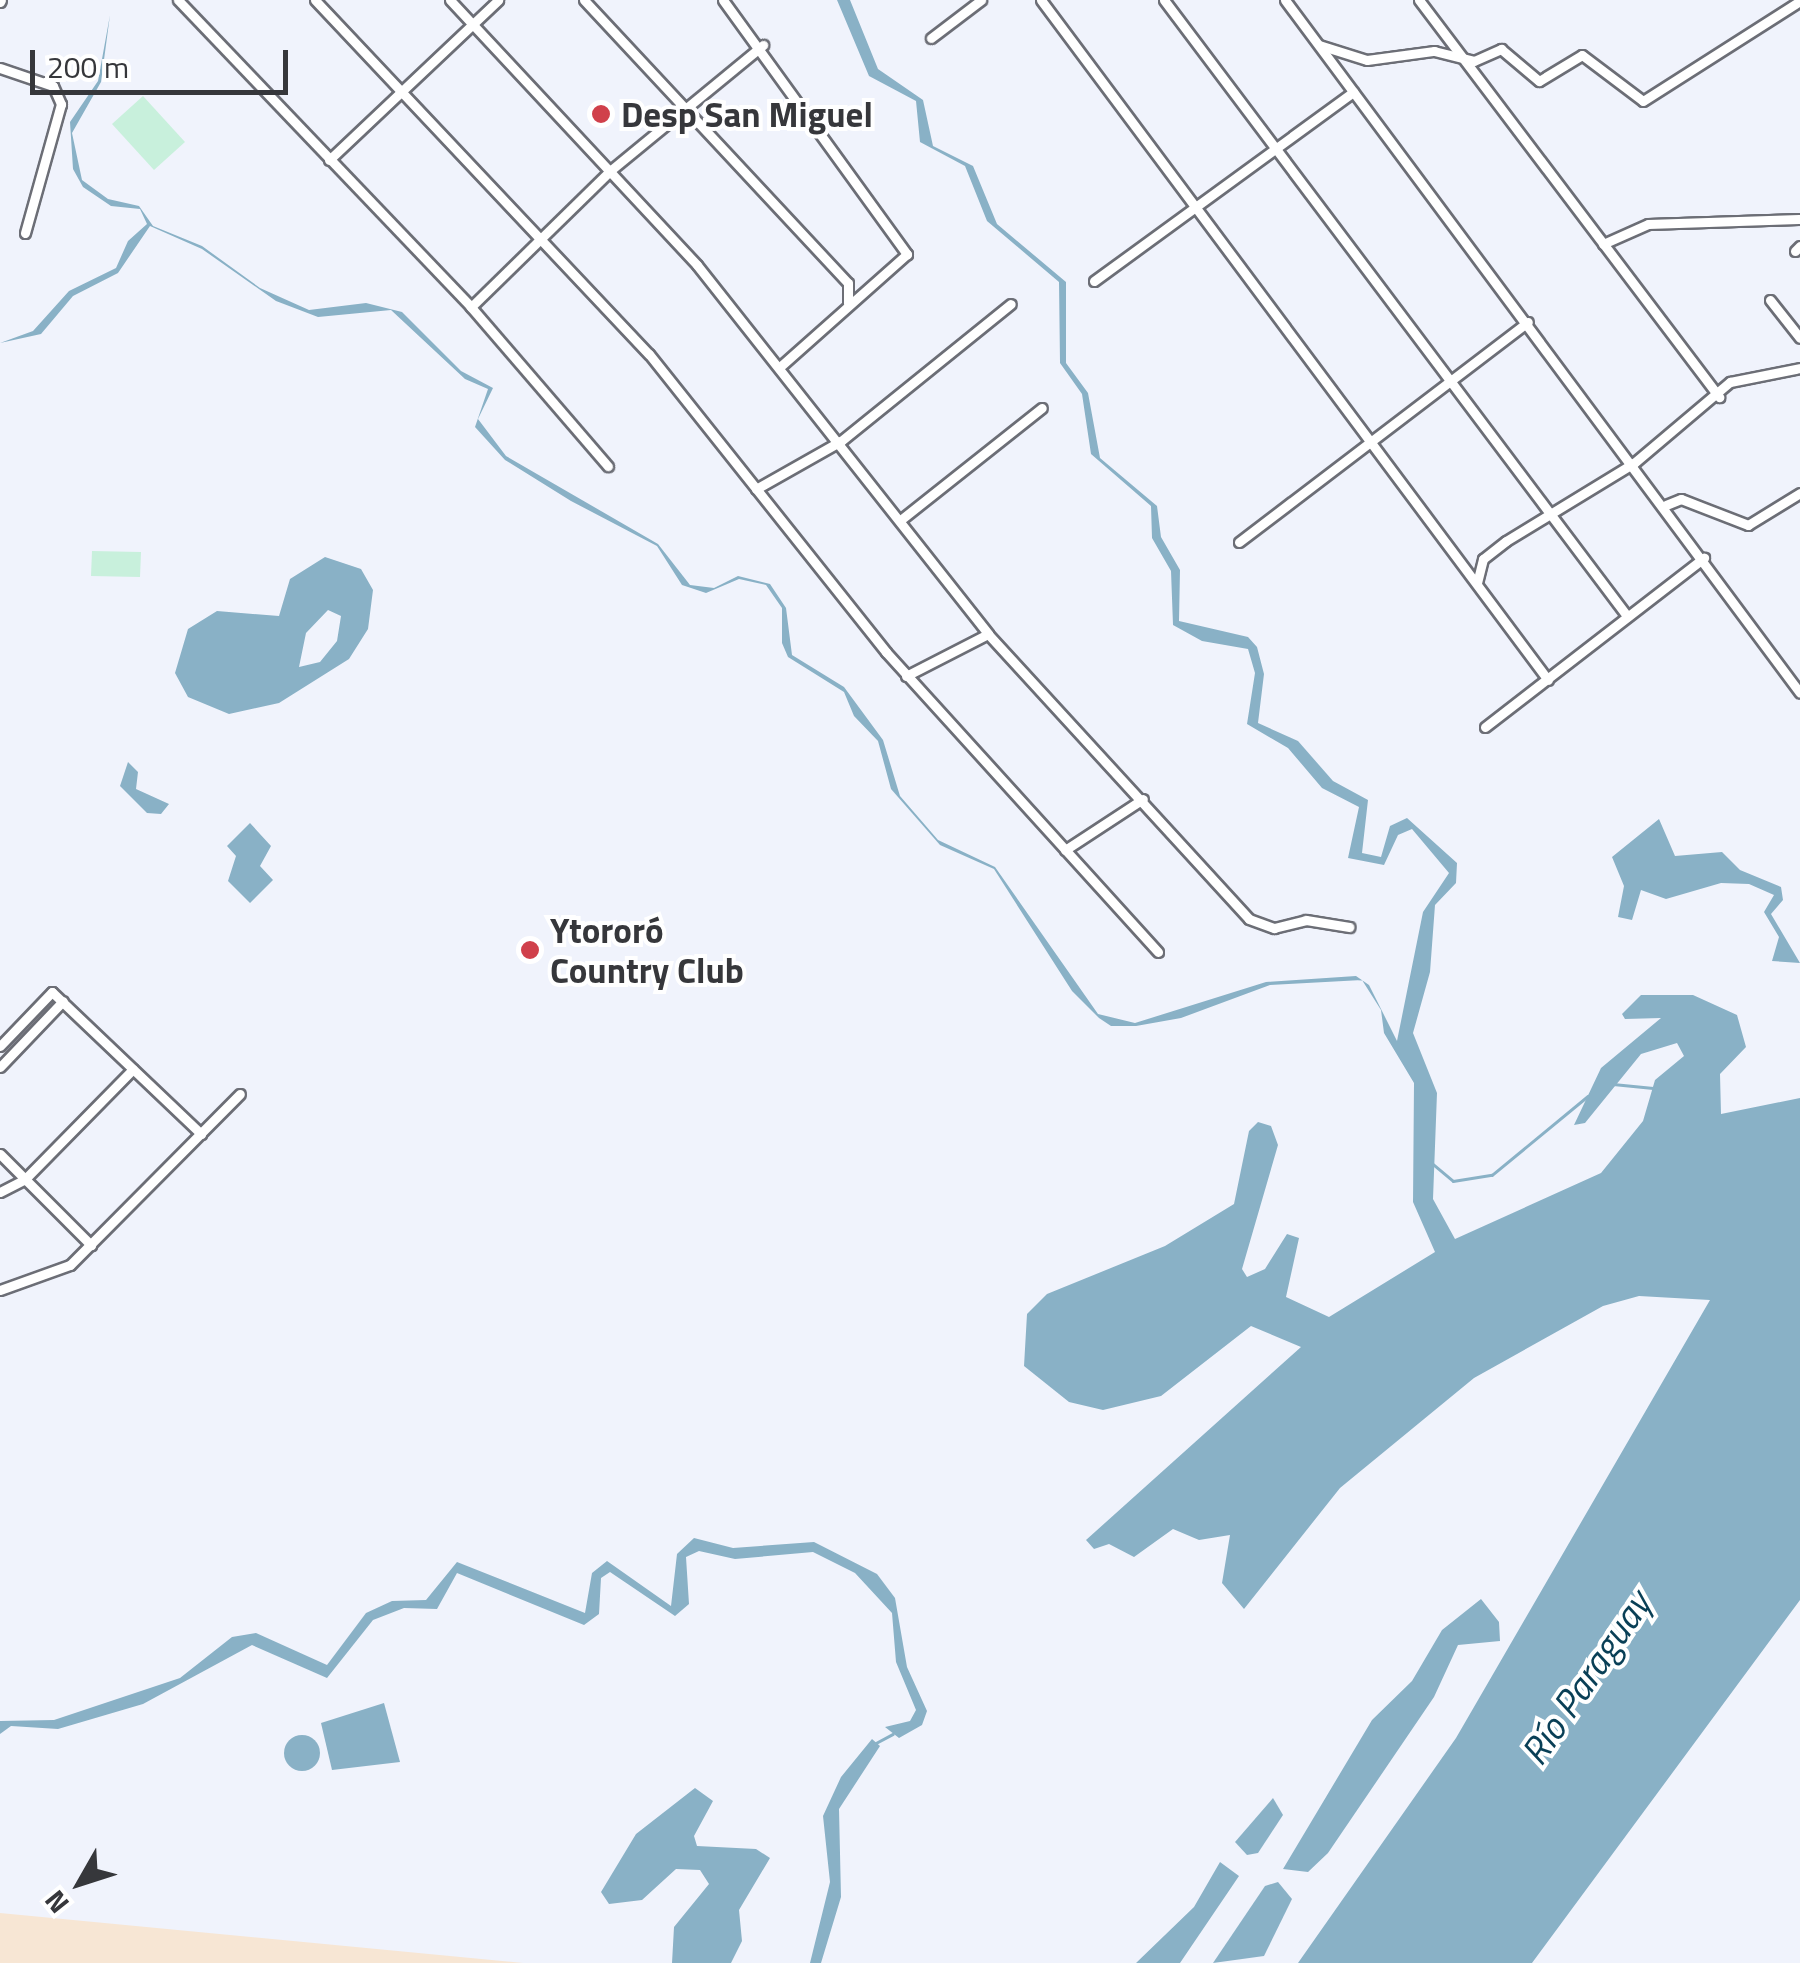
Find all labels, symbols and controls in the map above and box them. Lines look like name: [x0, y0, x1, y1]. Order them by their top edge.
scale bar: [35, 30, 292, 92]
text: 200 m: [47, 44, 129, 90]
place label: Desp San Miguel: [621, 93, 873, 135]
marker: Desp San Miguel: [590, 103, 612, 125]
place label: Ytororó Country Club: [550, 909, 744, 991]
marker: Ytororó Country Club: [519, 939, 541, 961]
water label: Río Paraguay: [1511, 1582, 1661, 1774]
north arrow: [30, 1833, 130, 1933]
text: N: [33, 1881, 79, 1923]

